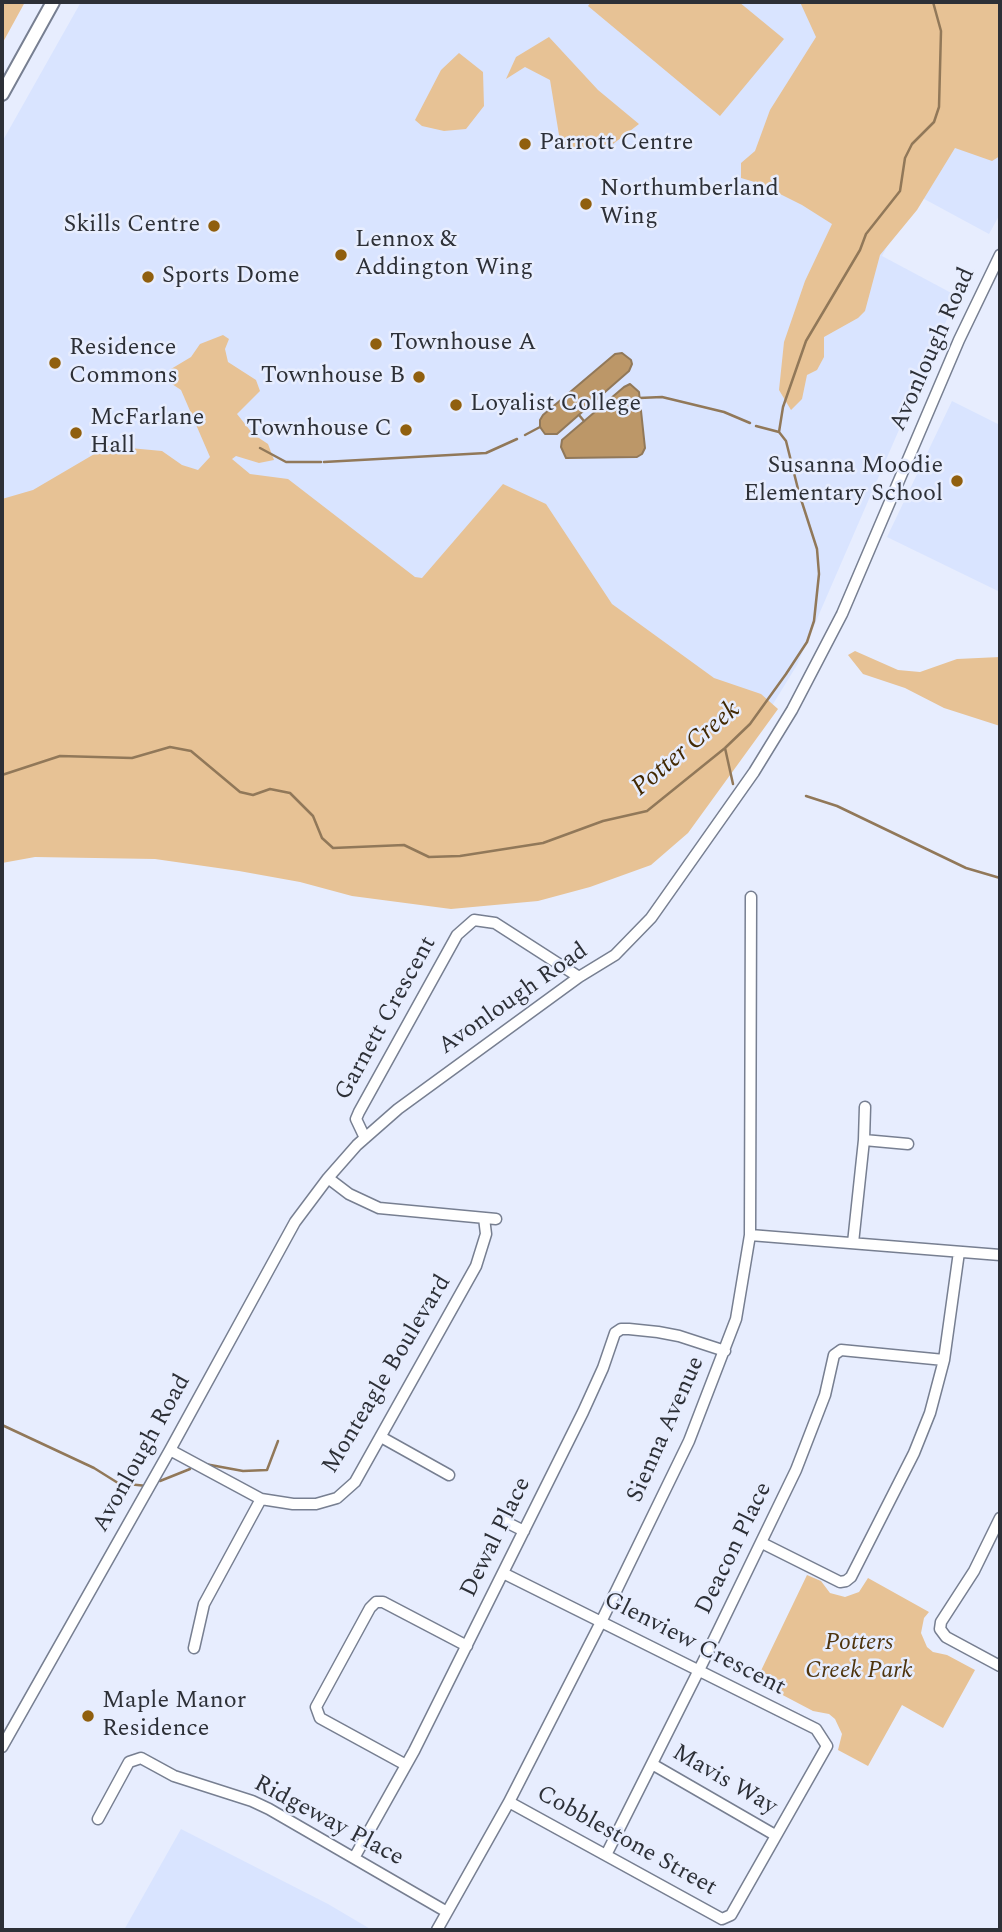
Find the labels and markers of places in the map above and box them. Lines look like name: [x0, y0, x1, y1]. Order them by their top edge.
place label: Parrott Centre: [539, 130, 693, 158]
marker: Parrott Centre: [517, 136, 533, 152]
place label: Northumberland Wing: [600, 176, 779, 232]
marker: Northumberland Wing: [578, 196, 594, 212]
place label: Skills Centre: [63, 212, 200, 240]
marker: Skills Centre: [206, 218, 222, 234]
place label: Lennox & Addington Wing: [355, 227, 533, 283]
marker: Lennox & Addington Wing: [333, 247, 349, 263]
place label: Sports Dome: [162, 263, 300, 291]
marker: Sports Dome: [140, 269, 156, 285]
place label: Townhouse A: [390, 330, 536, 358]
place label: Residence Commons: [69, 335, 178, 391]
marker: Townhouse A: [368, 336, 384, 352]
marker: Residence Commons: [47, 355, 63, 371]
place label: Townhouse B: [261, 363, 405, 391]
marker: Townhouse B: [411, 369, 427, 385]
place label: Loyalist College: [470, 391, 641, 419]
marker: Loyalist College: [448, 397, 464, 413]
place label: McFarlane Hall: [90, 405, 204, 461]
place label: Townhouse C: [246, 416, 392, 444]
marker: Townhouse C: [398, 422, 414, 438]
marker: McFarlane Hall: [68, 425, 84, 441]
place label: Susanna Moodie Elementary School: [743, 453, 943, 509]
marker: Susanna Moodie Elementary School: [949, 473, 965, 489]
place label: Maple Manor Residence: [102, 1688, 246, 1744]
marker: Maple Manor Residence: [80, 1708, 96, 1724]

